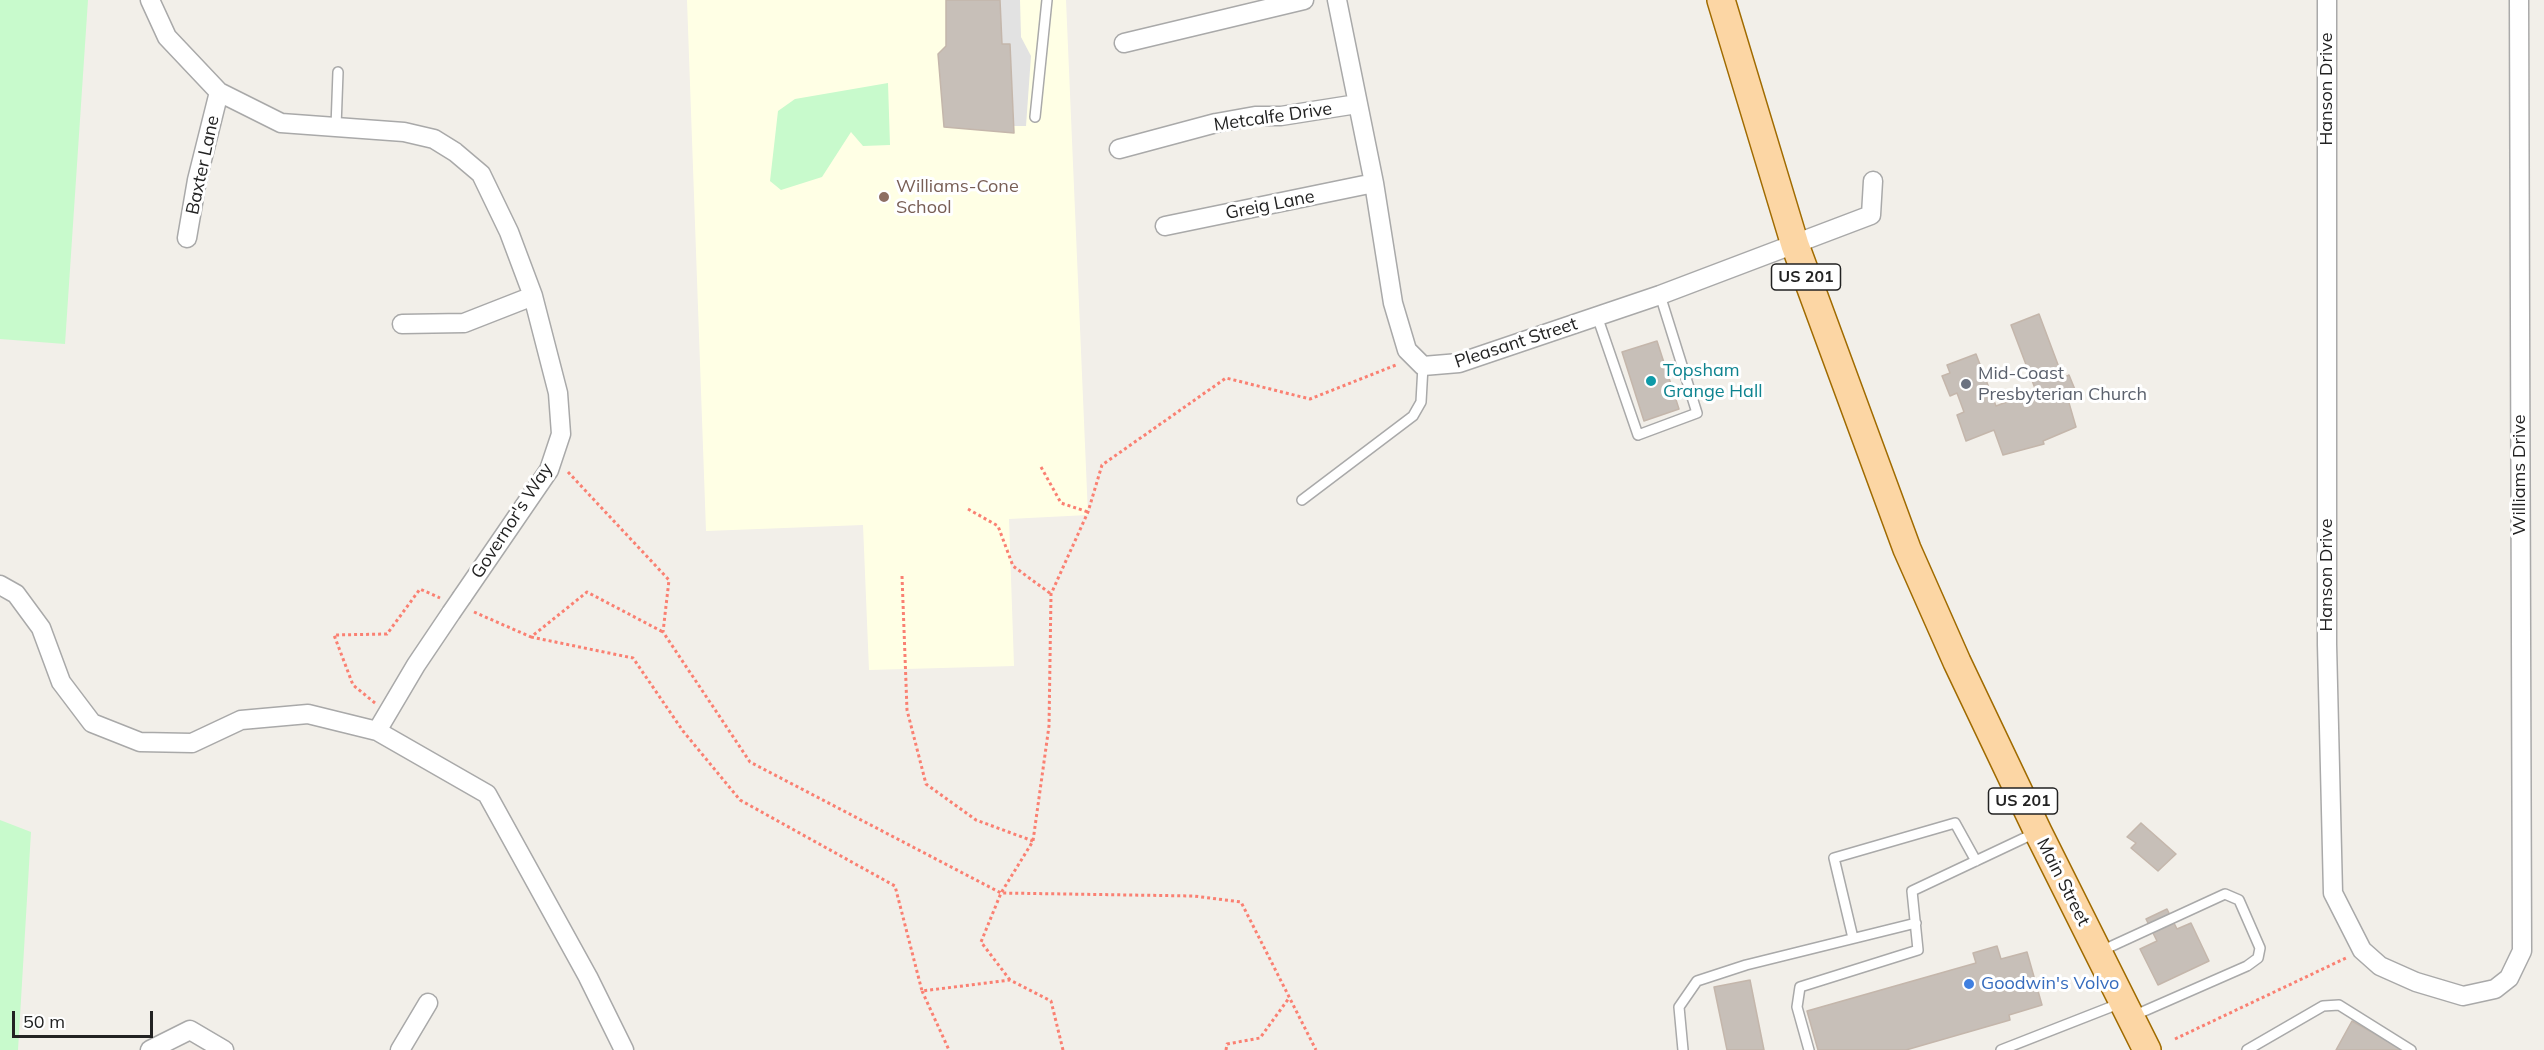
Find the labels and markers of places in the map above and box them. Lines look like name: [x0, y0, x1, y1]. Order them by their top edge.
place label: Williams-Cone School: [896, 176, 1019, 219]
marker: Williams-Cone School: [877, 190, 891, 204]
place label: Topsham Grange Hall: [1663, 360, 1762, 403]
place label: Mid-Coast Presbyterian Church: [1978, 363, 2147, 406]
marker: Topsham Grange Hall: [1644, 374, 1658, 388]
marker: Mid-Coast Presbyterian Church: [1959, 377, 1973, 391]
place label: Goodwin's Volvo: [1981, 973, 2119, 995]
marker: Goodwin's Volvo: [1962, 977, 1976, 991]

